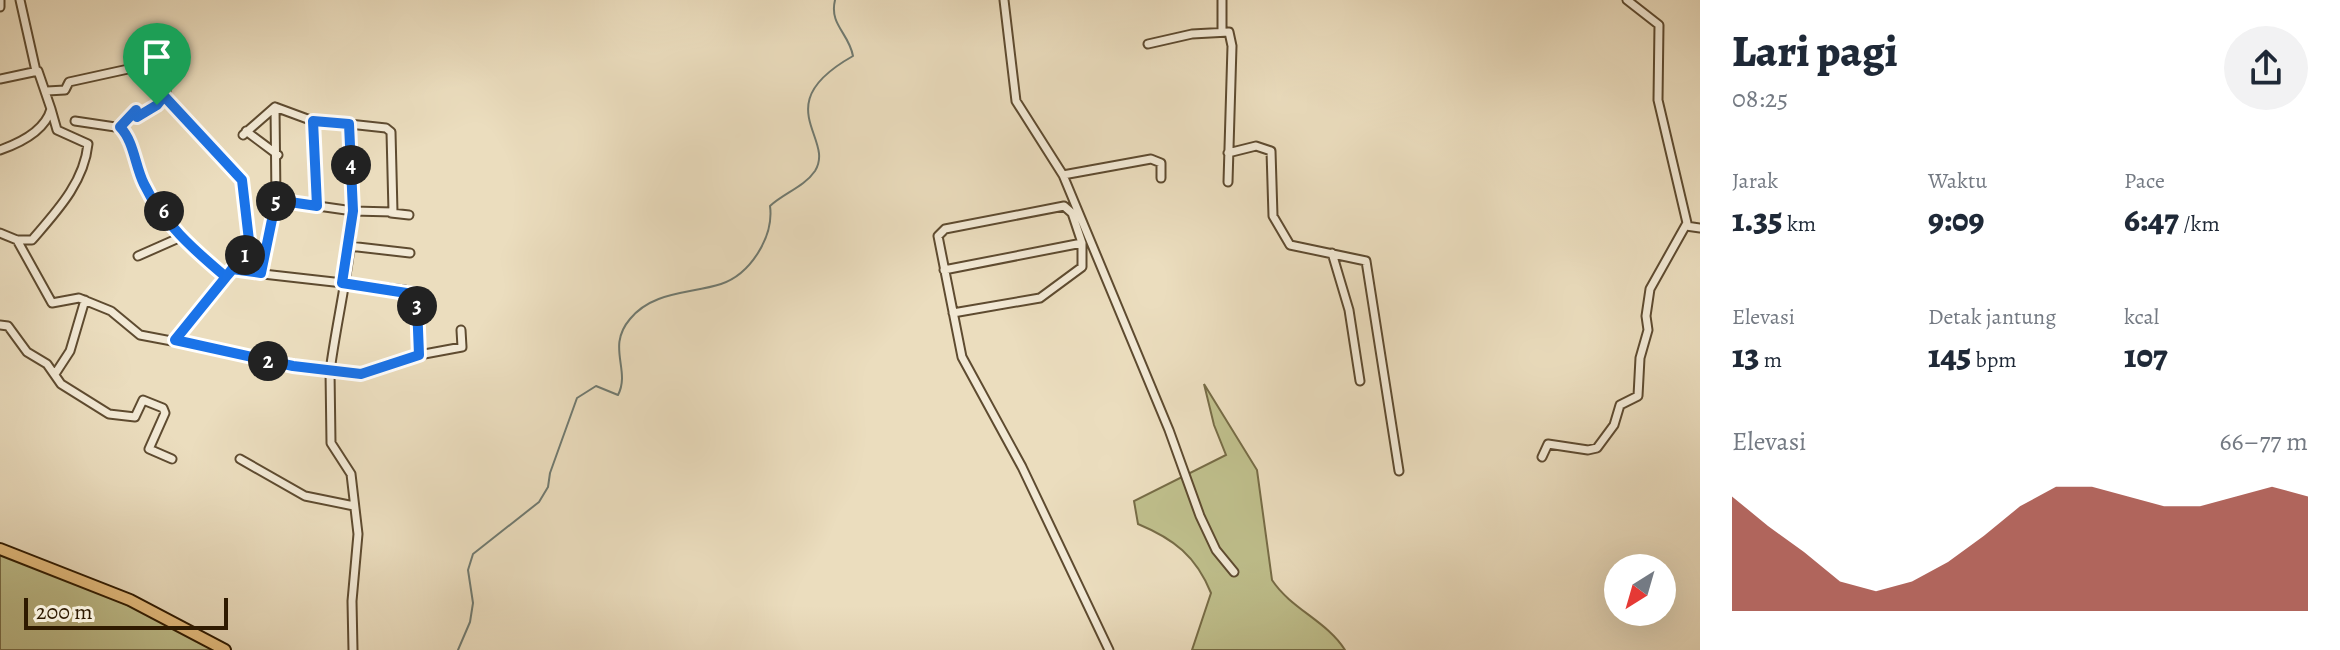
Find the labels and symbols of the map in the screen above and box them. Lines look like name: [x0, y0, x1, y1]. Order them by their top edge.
pin: [123, 23, 191, 105]
pin: 4: [331, 145, 371, 185]
pin: 5: [256, 181, 296, 221]
pin: 6: [144, 191, 184, 231]
pin: 1: [225, 235, 265, 275]
pin: 3: [397, 286, 437, 326]
pin: 2: [248, 341, 288, 381]
north arrow: [1604, 554, 1676, 626]
scale bar: [24, 594, 228, 630]

